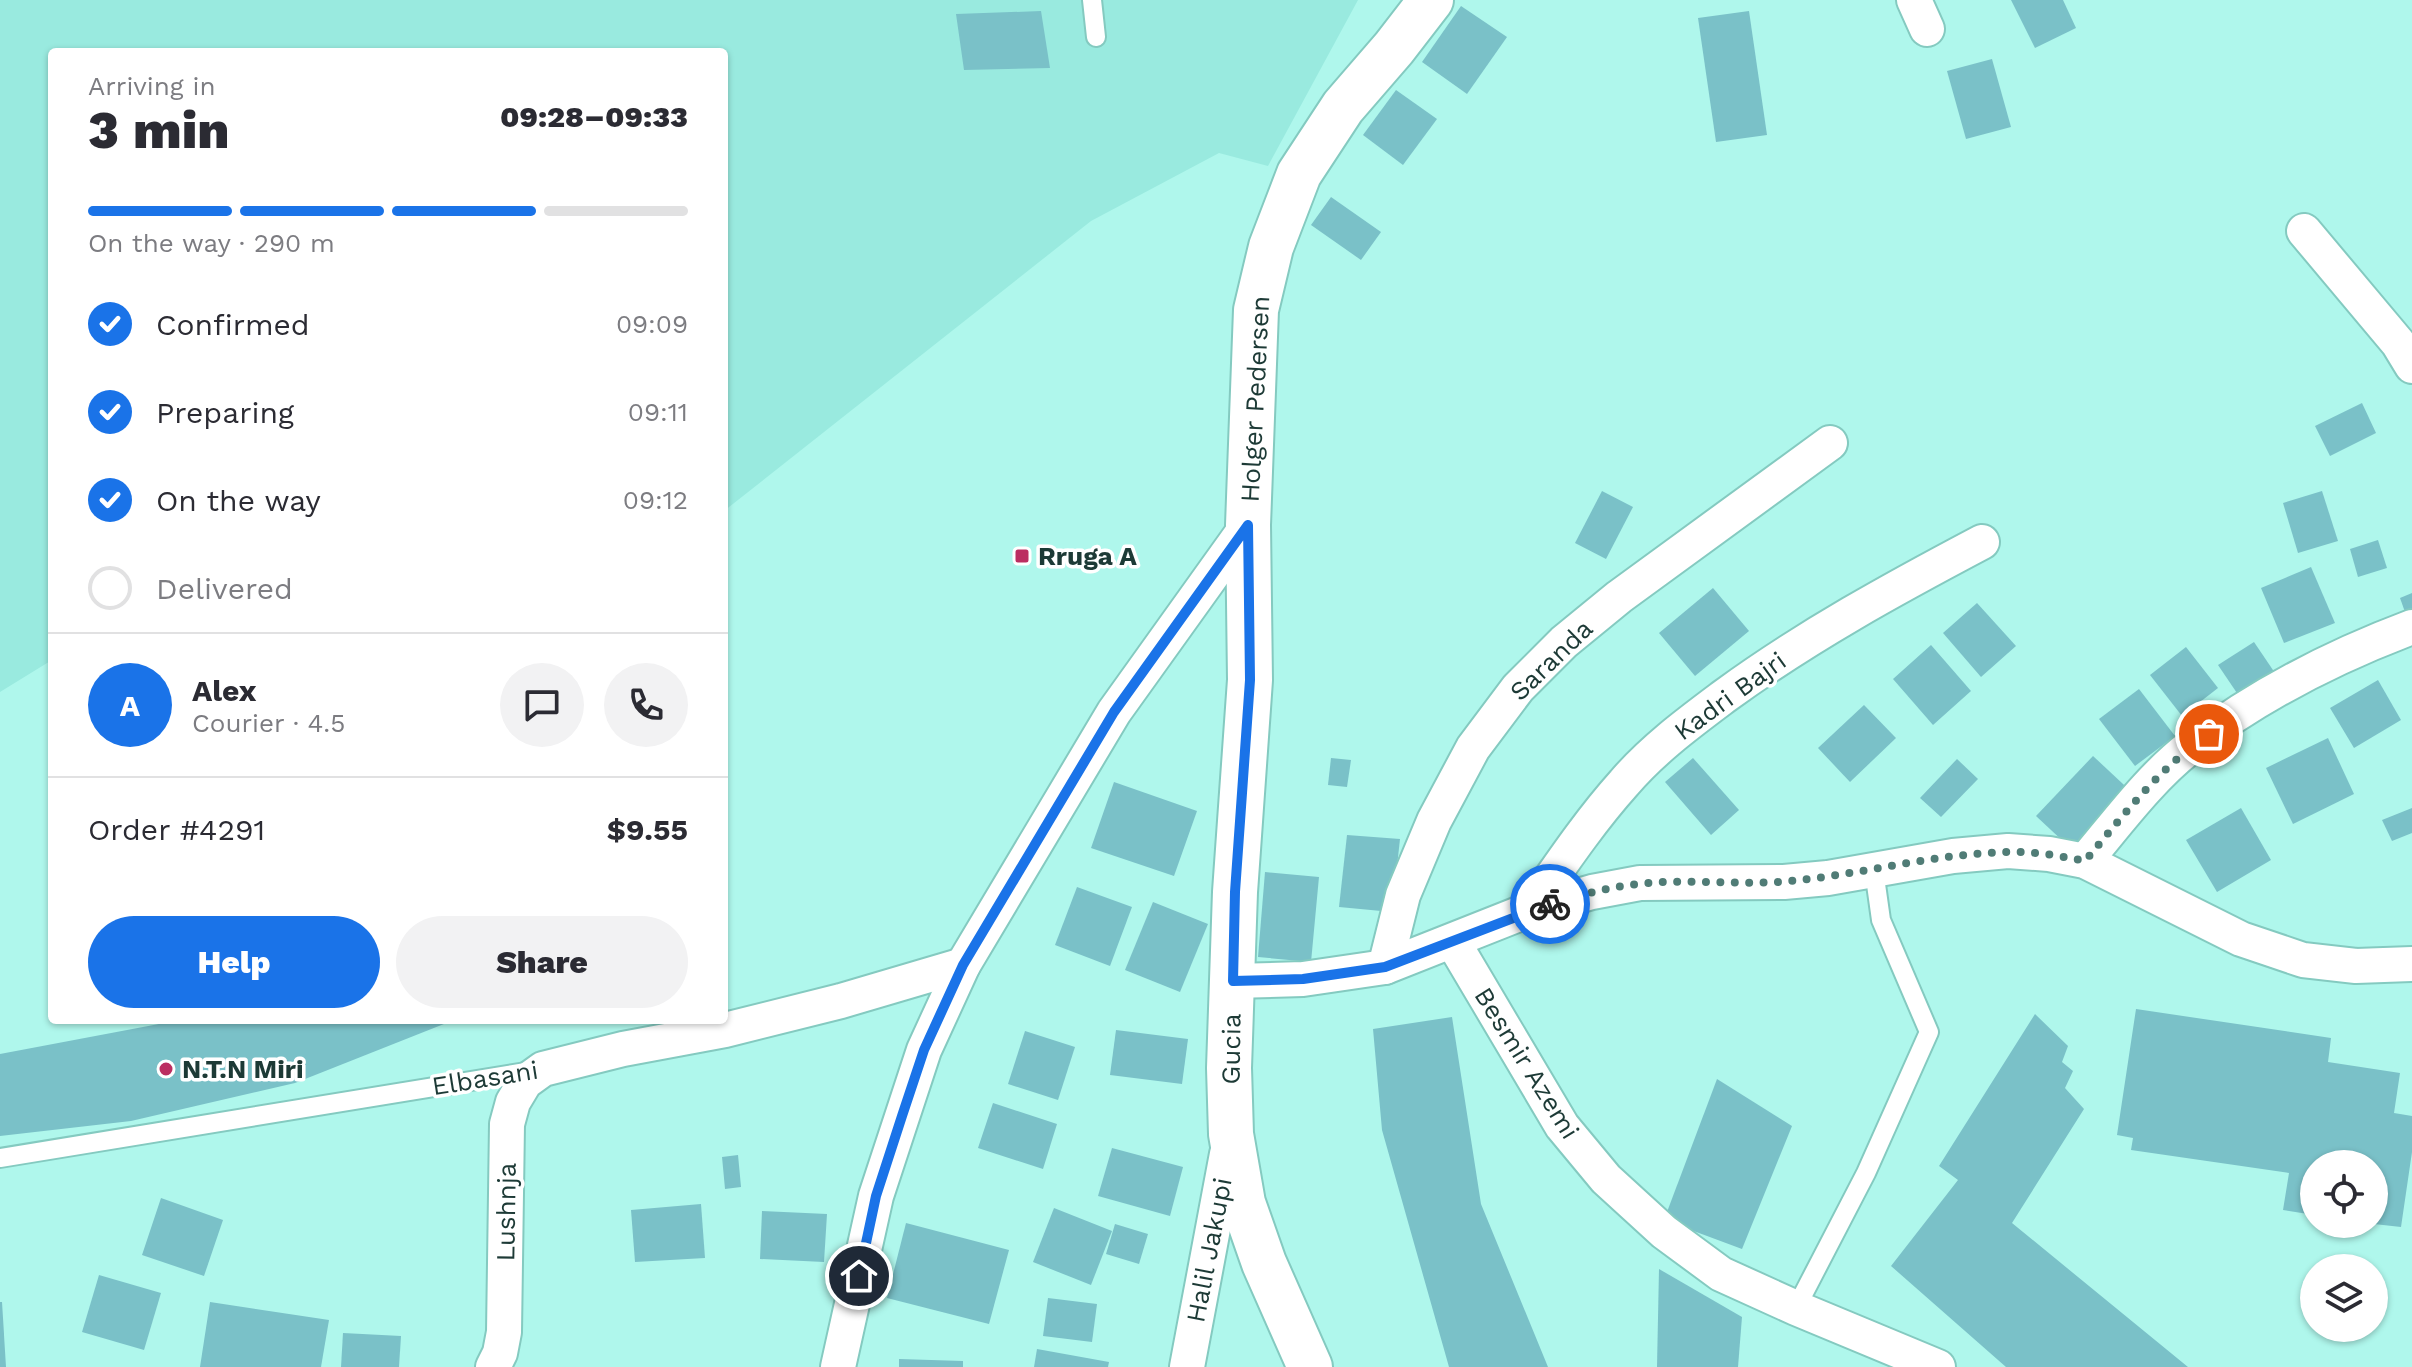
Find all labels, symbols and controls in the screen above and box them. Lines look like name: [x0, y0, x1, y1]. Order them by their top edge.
text: Arriving in: [88, 71, 216, 101]
text: 09:28–09:33: [500, 99, 688, 134]
text: 3 min: [88, 100, 230, 161]
text: On the way · 290 m: [88, 228, 335, 258]
street label: Holger Pedersen: [1235, 295, 1275, 503]
icon: check: [88, 302, 132, 346]
text: Confirmed: [156, 307, 310, 342]
text: 09:09: [616, 309, 688, 339]
icon: check: [88, 390, 132, 434]
text: Preparing: [156, 395, 294, 430]
text: 09:11: [628, 397, 688, 427]
icon: check: [88, 478, 132, 522]
text: On the way: [156, 483, 321, 518]
text: 09:12: [623, 485, 688, 515]
place label: Rruga A: [1038, 541, 1137, 571]
marker: Rruga A: [1013, 547, 1031, 565]
text: Delivered: [156, 571, 293, 606]
street label: Saranda: [1503, 613, 1599, 707]
street label: Kadri Bajri: [1669, 646, 1791, 746]
button: chat: [500, 663, 584, 747]
button: phone: [604, 663, 688, 747]
text: Alex: [192, 673, 256, 708]
text: A: [120, 688, 140, 723]
pin: [2175, 700, 2243, 768]
text: Courier · 4.5: [192, 708, 345, 738]
icon: bag: [2187, 712, 2231, 756]
text: Order #4291: [88, 812, 265, 847]
text: $9.55: [607, 812, 688, 847]
courier: [1510, 864, 1590, 944]
icon: bike: [1528, 882, 1572, 926]
button: Help: [88, 916, 380, 1008]
button: Share: [396, 916, 688, 1008]
street label: Besmir Azemi: [1469, 982, 1585, 1144]
street label: Gucia: [1215, 1013, 1247, 1085]
place label: N.T.N Miri: [182, 1054, 304, 1084]
street label: Elbasani: [430, 1055, 540, 1101]
marker: N.T.N Miri: [157, 1060, 175, 1078]
map controls: [2300, 1150, 2388, 1342]
button: locate: [2300, 1150, 2388, 1238]
street label: Lushnja: [490, 1162, 522, 1262]
street label: Halil Jakupi: [1180, 1175, 1238, 1325]
pin: [825, 1242, 893, 1310]
icon: home: [837, 1254, 881, 1298]
button: layers: [2300, 1254, 2388, 1342]

